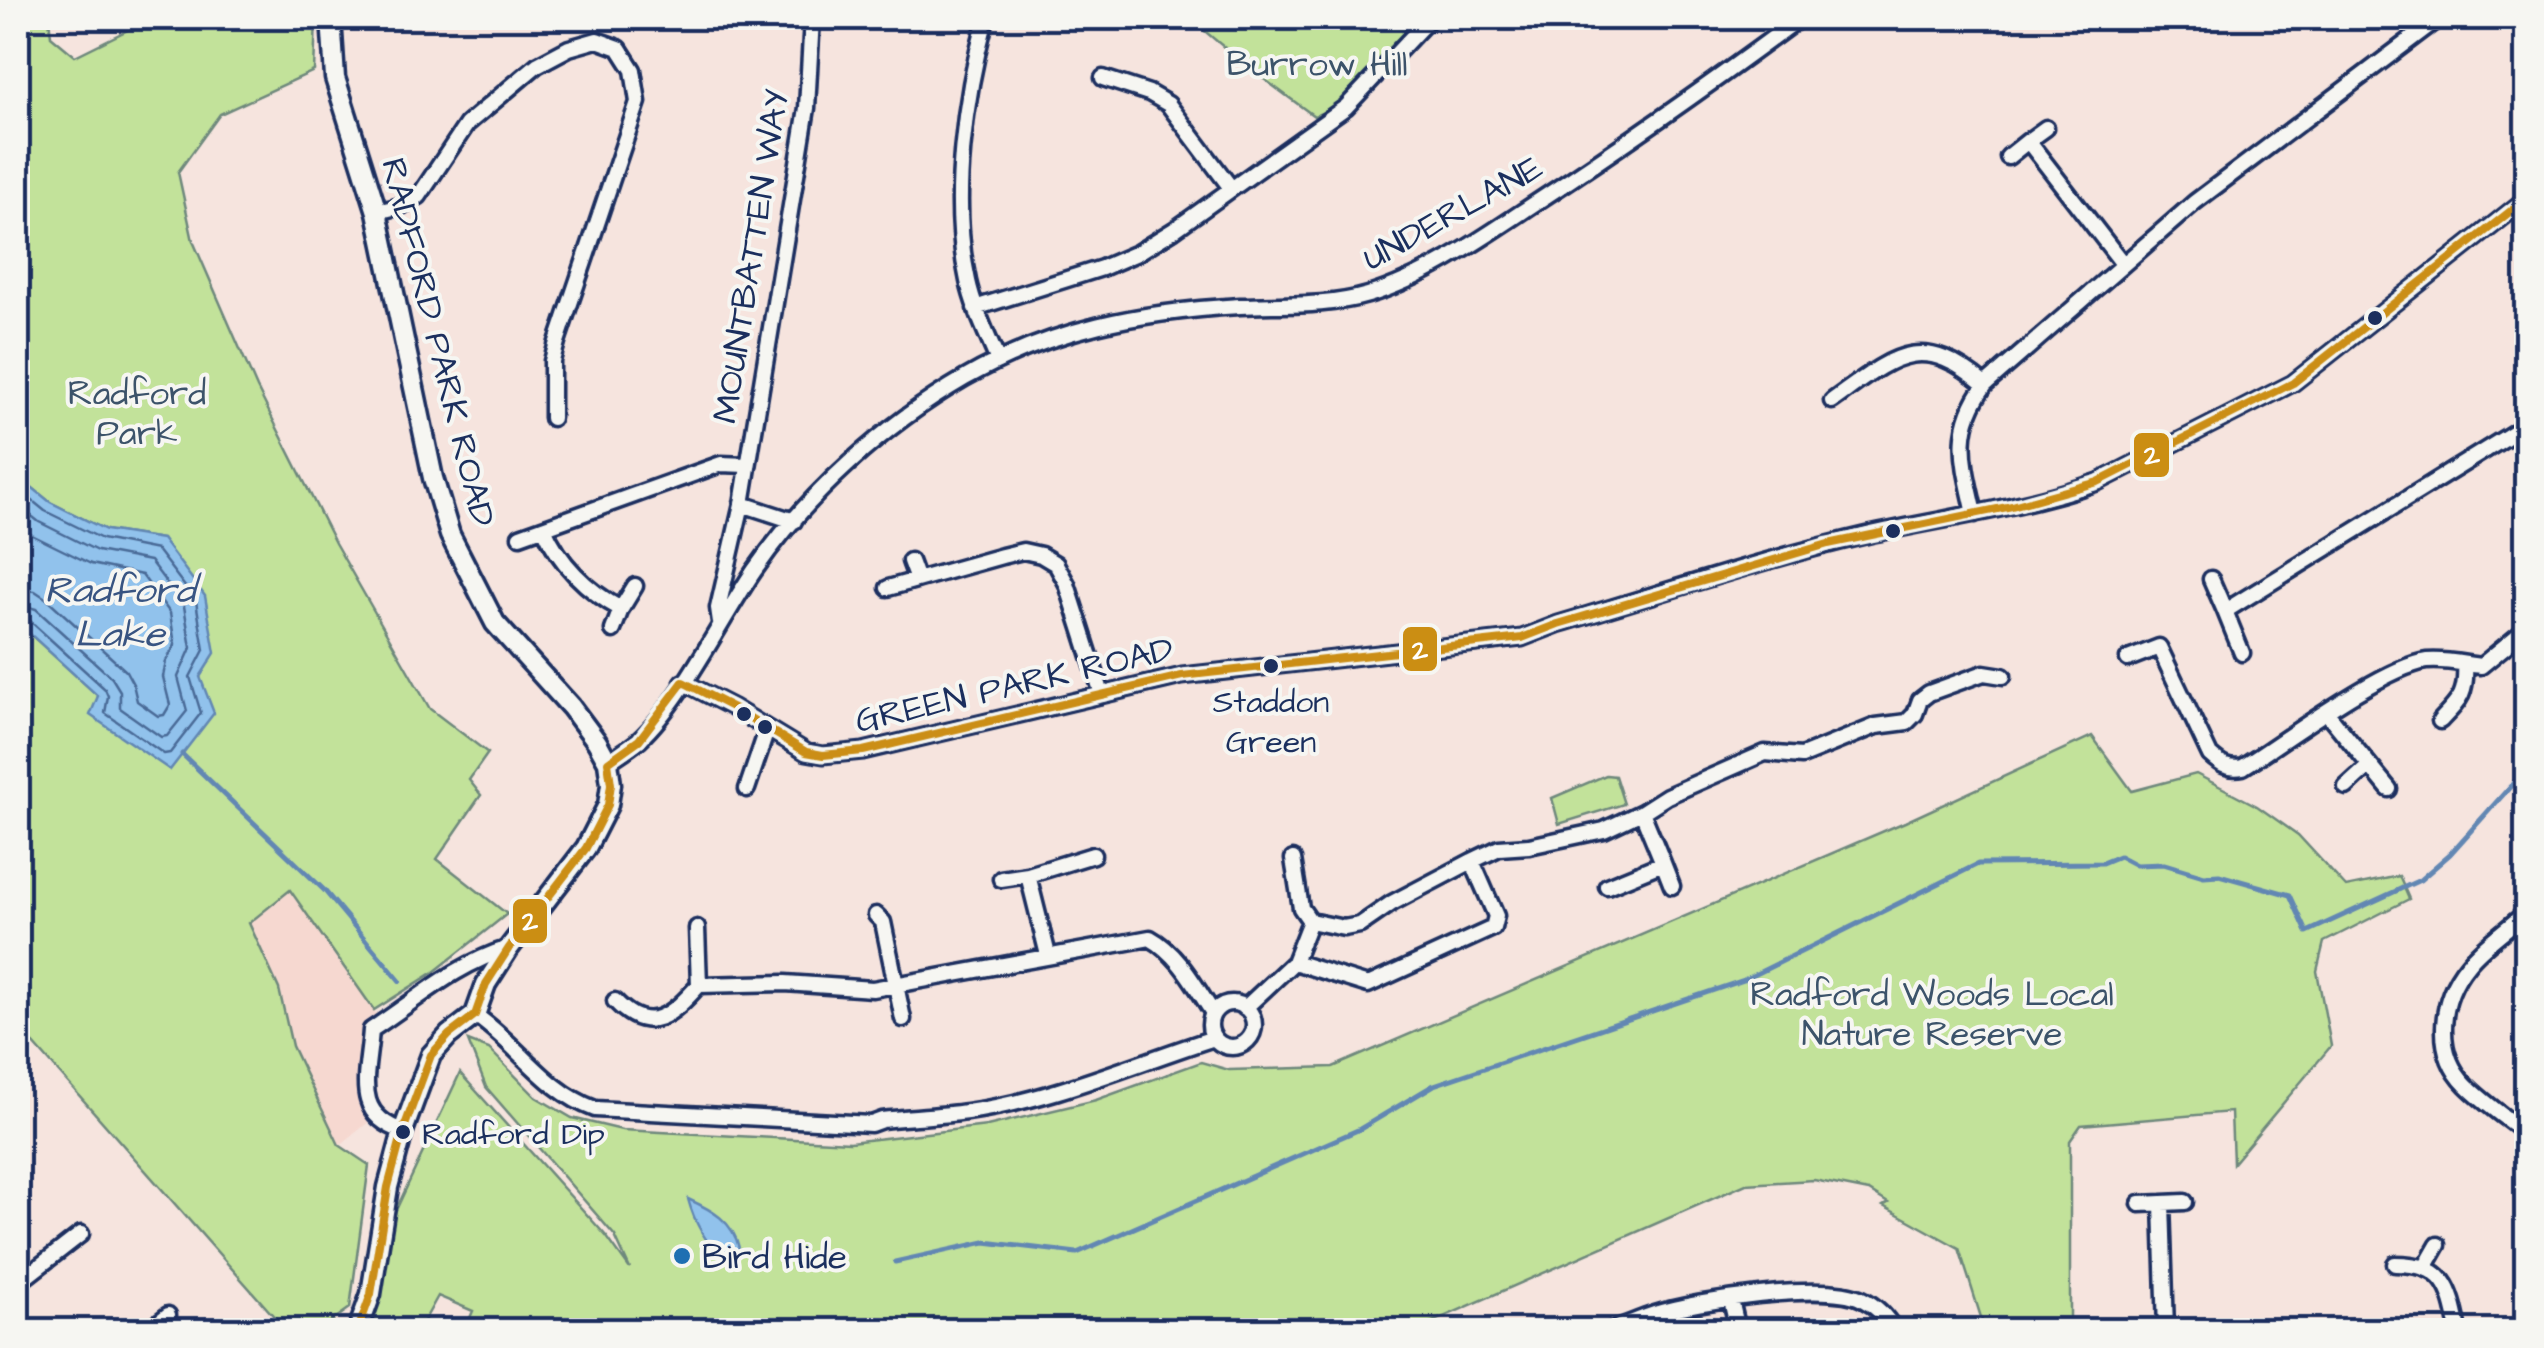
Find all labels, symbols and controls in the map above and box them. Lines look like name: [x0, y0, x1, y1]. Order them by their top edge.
park label: Burrow Hill: [1227, 40, 1407, 89]
street label: MOUNTBATTEN WAY: [701, 85, 802, 427]
street label: UNDERLANE: [1354, 143, 1552, 283]
street label: RADFORD PARK ROAD: [368, 153, 507, 532]
unlabelled marker: [2365, 308, 2385, 328]
park label: Radford Park: [68, 369, 206, 458]
line badge: 2: [2132, 431, 2171, 479]
text: 2: [2143, 436, 2161, 475]
unlabelled marker: [1883, 521, 1903, 541]
water label: Radford Lake: [45, 565, 203, 661]
street label: GREEN PARK ROAD: [850, 625, 1178, 746]
line badge: 2: [1401, 625, 1439, 673]
text: 2: [1411, 631, 1429, 670]
marker: Staddon Green: [1261, 656, 1281, 676]
place label: Staddon Green: [1213, 680, 1329, 765]
unlabelled marker: [734, 704, 754, 724]
unlabelled marker: [755, 717, 775, 737]
line badge: 2: [511, 897, 549, 945]
text: 2: [521, 902, 539, 941]
park label: Radford Woods Local Nature Reserve: [1750, 970, 2114, 1059]
place label: Radford Dip: [422, 1112, 605, 1157]
marker: Radford Dip: [393, 1122, 413, 1142]
place label: Bird Hide: [702, 1233, 847, 1282]
marker: Bird Hide: [671, 1245, 693, 1267]

